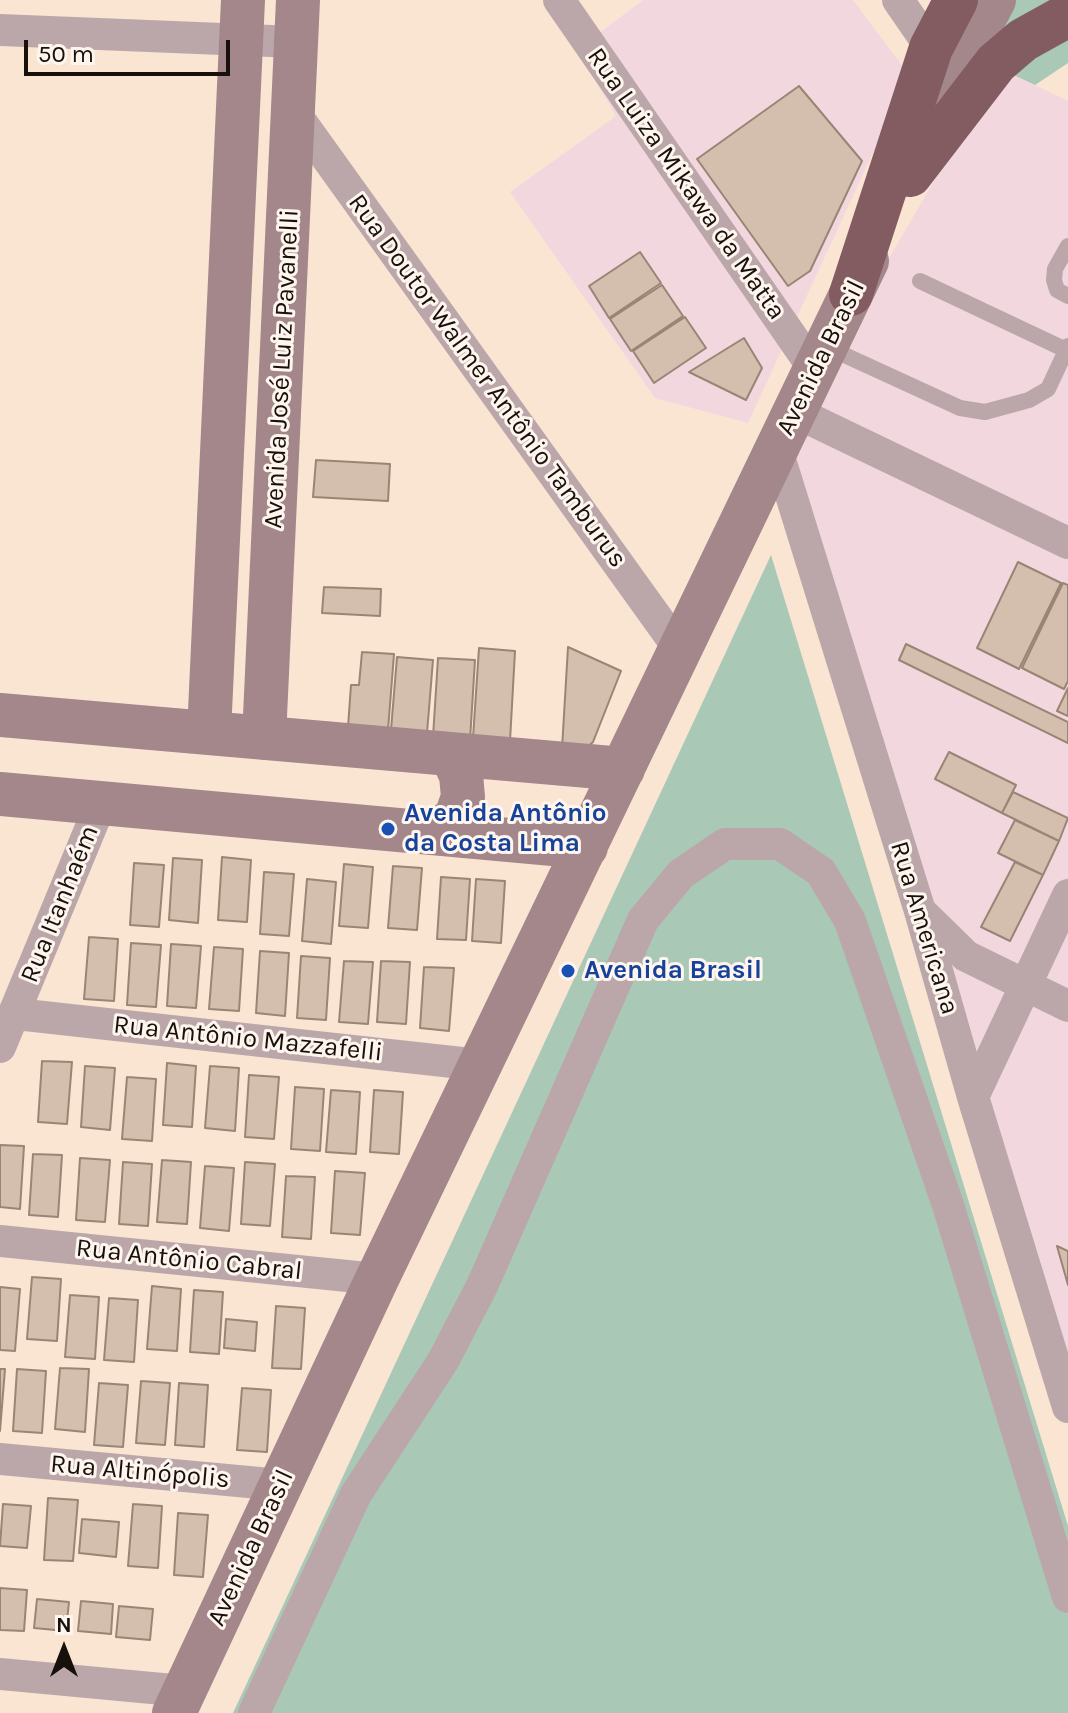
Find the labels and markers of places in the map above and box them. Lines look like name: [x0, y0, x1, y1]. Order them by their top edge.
place label: Avenida Antônio da Costa Lima: [404, 798, 606, 860]
marker: Avenida Antônio da Costa Lima: [379, 820, 397, 838]
place label: Avenida Brasil: [584, 955, 762, 987]
marker: Avenida Brasil: [559, 962, 577, 980]

